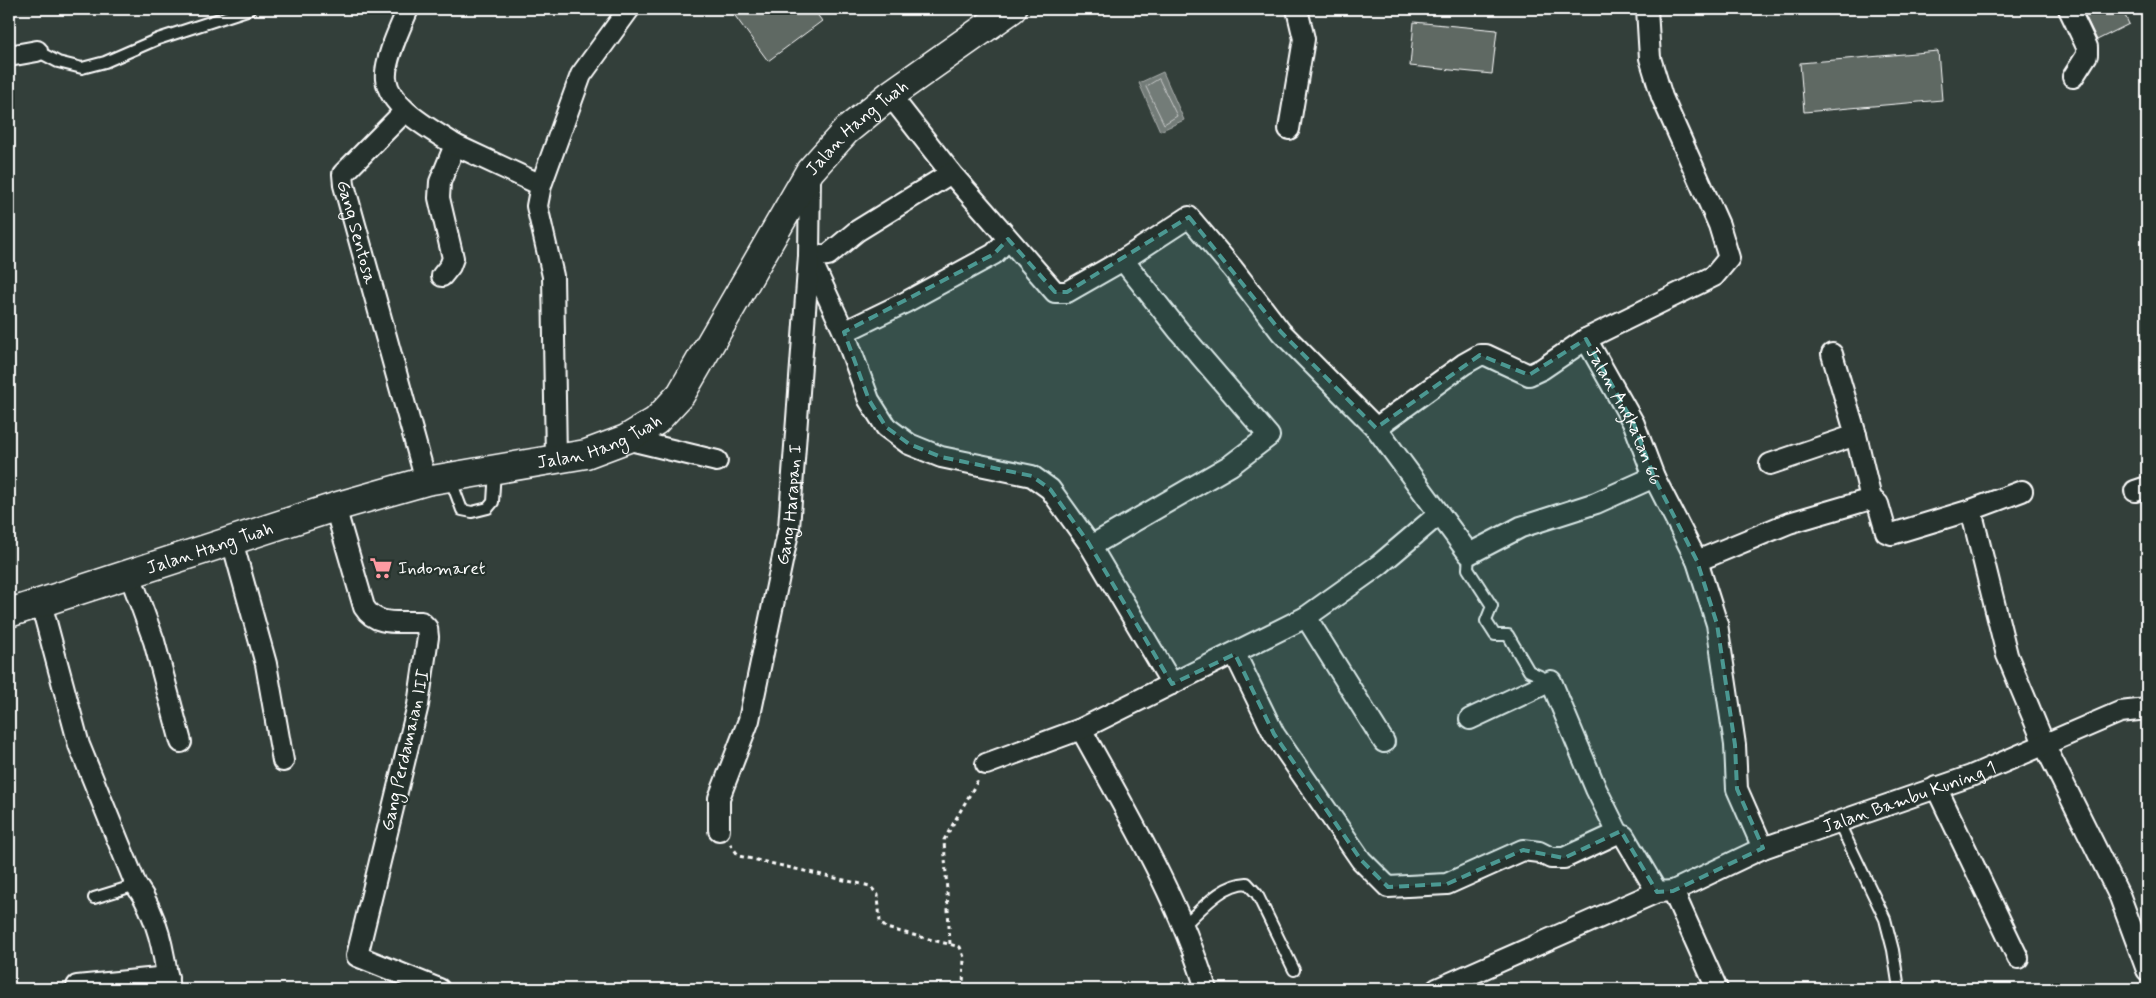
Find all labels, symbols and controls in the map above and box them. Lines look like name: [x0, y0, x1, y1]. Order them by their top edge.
street label: Jalan Hang Tuah: [801, 75, 913, 181]
street label: Gang Sentosa: [330, 177, 382, 287]
street label: Jalan Angkatan 66: [1580, 342, 1667, 490]
street label: Jalan Hang Tuah: [535, 409, 667, 475]
street label: Gang Harapan I: [771, 443, 808, 567]
street label: Jalan Hang Tuah: [143, 517, 276, 581]
supermarket icon: Indomaret: [368, 555, 394, 581]
place label: Indomaret: [398, 557, 486, 581]
street label: Gang Perdamaian III: [376, 667, 437, 834]
street label: Jalan Bambu Kuning 1: [1819, 756, 2000, 839]

